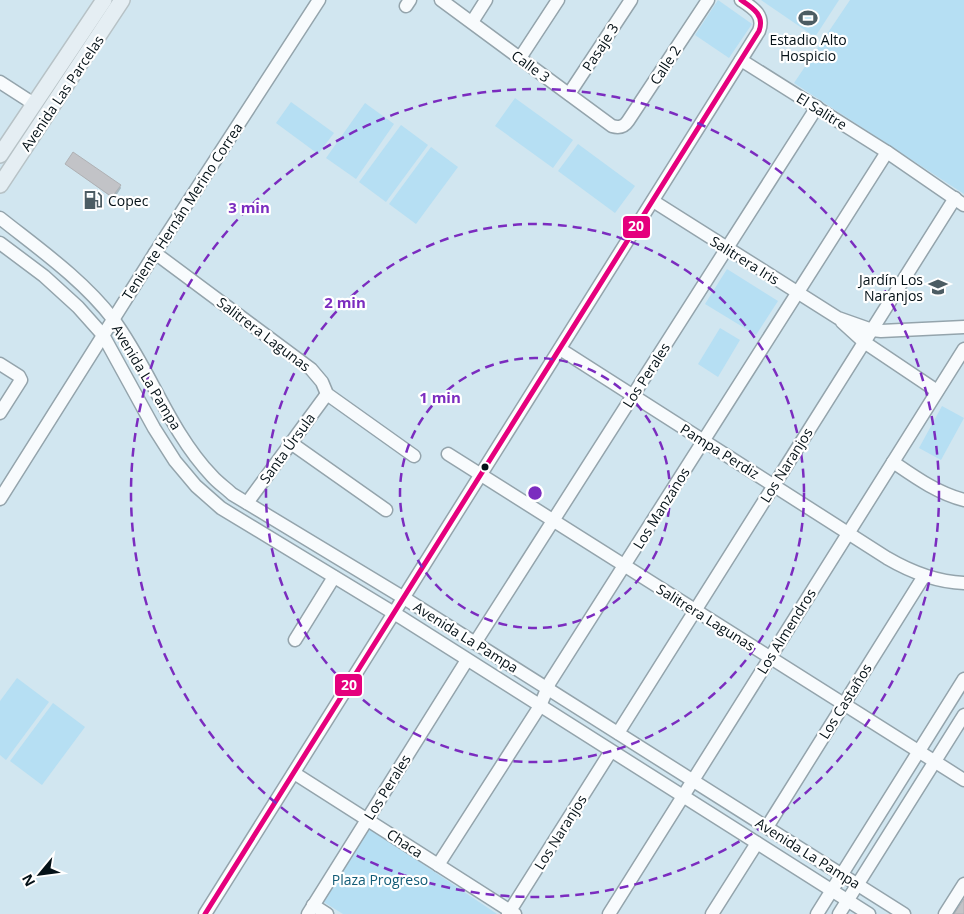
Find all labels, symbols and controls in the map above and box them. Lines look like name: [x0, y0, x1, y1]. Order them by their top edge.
sports icon: Estadio Alto Hospicio: [797, 7, 819, 29]
street label: Pasaje 3: [577, 19, 623, 75]
place label: Estadio Alto Hospicio: [769, 30, 847, 65]
street label: Avenida Las Parcelas: [16, 31, 108, 155]
street label: Calle 2: [645, 42, 685, 88]
street label: Calle 3: [508, 46, 554, 86]
street label: El Salitre: [793, 88, 851, 134]
street label: Teniente Hernán Merino Correa: [117, 119, 247, 303]
fuel station icon: Copec: [82, 189, 104, 211]
place label: Copec: [108, 191, 149, 210]
text: 3 min: [228, 197, 270, 217]
line badge: 20: [622, 215, 651, 239]
text: 20: [628, 216, 644, 235]
street label: Salitrera Iris: [707, 231, 783, 289]
place label: Jardín Los Naranjos: [857, 270, 923, 305]
school or university icon: Jardín Los Naranjos: [927, 276, 949, 298]
text: 2 min: [324, 292, 366, 312]
street label: Salitrera Lagunas: [213, 293, 315, 376]
street label: Avenida La Pampa: [108, 321, 186, 433]
street label: Los Perales: [618, 339, 674, 411]
text: 1 min: [419, 387, 461, 407]
street label: Santa Úrsula: [255, 409, 319, 487]
street label: Pampa Perdiz: [677, 419, 763, 483]
street label: Los Naranjos: [755, 424, 817, 506]
unlabelled marker: [480, 462, 490, 472]
street label: Los Manzanos: [628, 463, 694, 552]
centre of rings: [526, 484, 544, 502]
street label: Salitrera Lagunas: [653, 579, 759, 655]
street label: Los Almendros: [752, 584, 820, 677]
street label: Avenida La Pampa: [410, 597, 522, 677]
street label: Los Castaños: [814, 659, 876, 742]
line badge: 20: [334, 673, 363, 697]
text: 20: [341, 675, 357, 694]
street label: Los Perales: [359, 750, 415, 823]
street label: Los Naranjos: [529, 791, 591, 873]
street label: Avenida La Pampa: [752, 813, 864, 893]
street label: Chaca: [383, 824, 427, 862]
north arrow: [15, 849, 65, 899]
park label: Plaza Progreso: [332, 870, 428, 889]
text: N: [17, 871, 39, 890]

